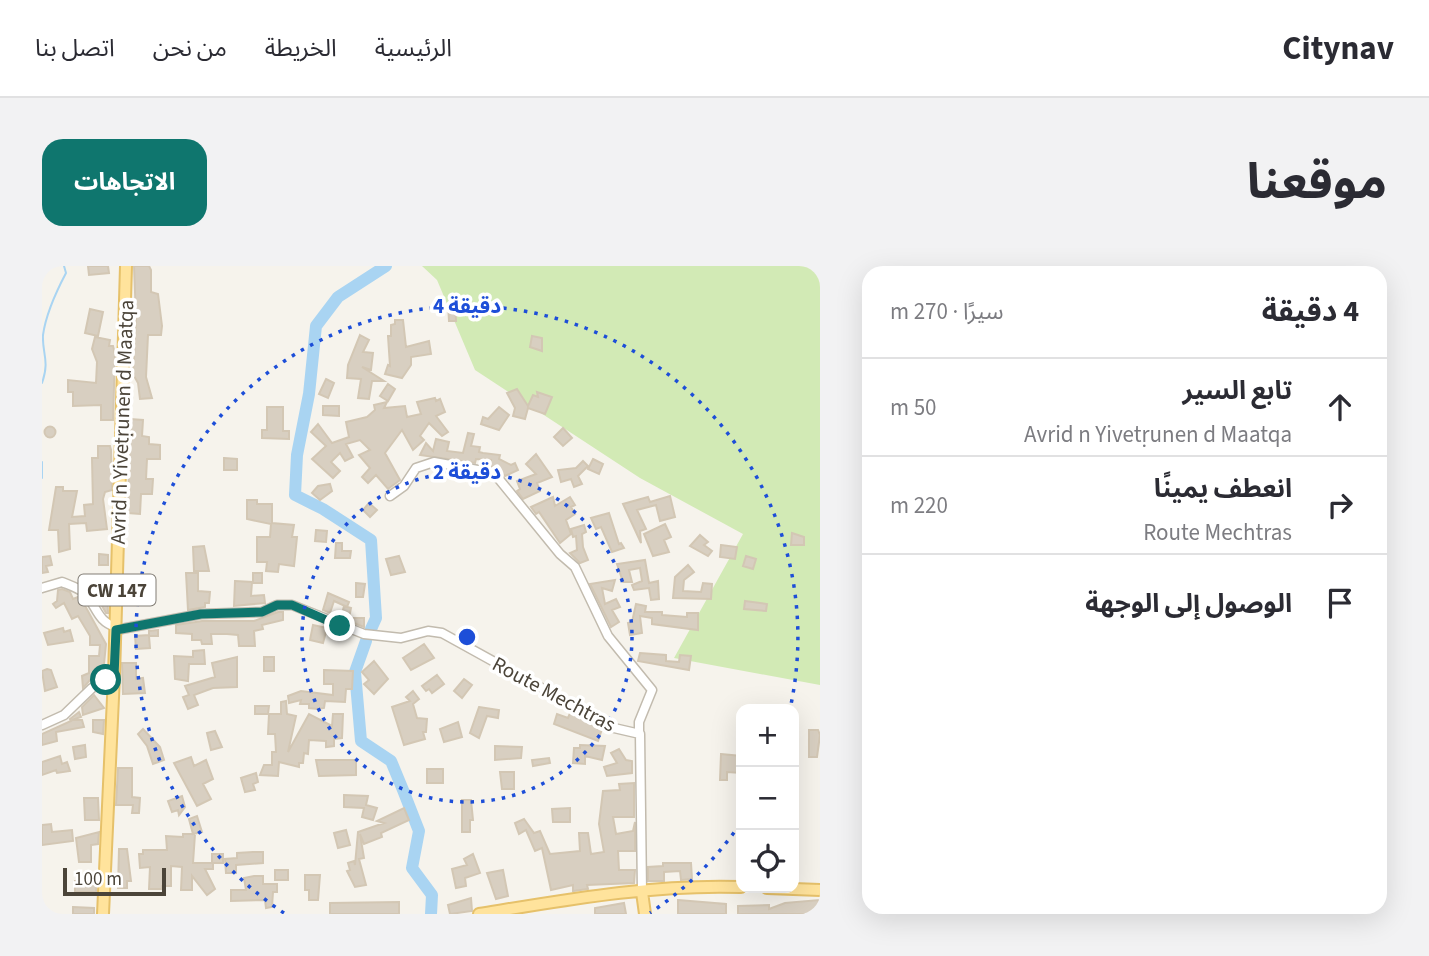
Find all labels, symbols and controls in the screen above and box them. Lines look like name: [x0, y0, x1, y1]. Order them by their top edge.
text: Citynav: [1282, 25, 1394, 72]
text: اتصل بنا: [35, 31, 115, 66]
text: من نحن: [153, 31, 227, 66]
text: الخريطة: [265, 31, 337, 66]
text: الرئيسية: [375, 31, 452, 66]
button: الاتجاهات: [42, 139, 207, 226]
text: موقعنا: [1247, 148, 1387, 218]
text: 4 دقيقة: [1262, 290, 1359, 333]
text: 4 دقيقة: [433, 291, 501, 321]
text: سيرًا · 270 m: [890, 295, 1004, 328]
street label: Avrid n Yivetṛunen d Maatqa: [103, 299, 141, 545]
text: تابع السير: [1182, 372, 1292, 409]
icon: ahead: [1321, 388, 1359, 426]
text: 50 m: [890, 391, 937, 424]
text: Avrid n Yivetṛunen d Maatqa: [1024, 418, 1292, 451]
text: 2 دقيقة: [433, 457, 501, 487]
text: انعطف يمينًا: [1154, 470, 1292, 507]
icon: right: [1321, 486, 1359, 524]
text: 220 m: [890, 489, 948, 522]
text: Route Mechtras: [1143, 516, 1292, 549]
road number: CW 147: [78, 574, 156, 606]
icon: arrive: [1321, 584, 1359, 622]
text: الوصول إلى الوجهة: [1085, 585, 1292, 622]
route end: [324, 610, 355, 641]
centre of rings: [455, 625, 479, 649]
street label: Route Mechtras: [487, 649, 621, 739]
route start: [90, 664, 121, 695]
map controls: [736, 704, 799, 893]
button: +: [736, 704, 799, 767]
button: −: [736, 767, 799, 830]
button: locate: [736, 830, 799, 893]
scale bar: [63, 865, 166, 897]
text: 100 m: [74, 866, 122, 893]

